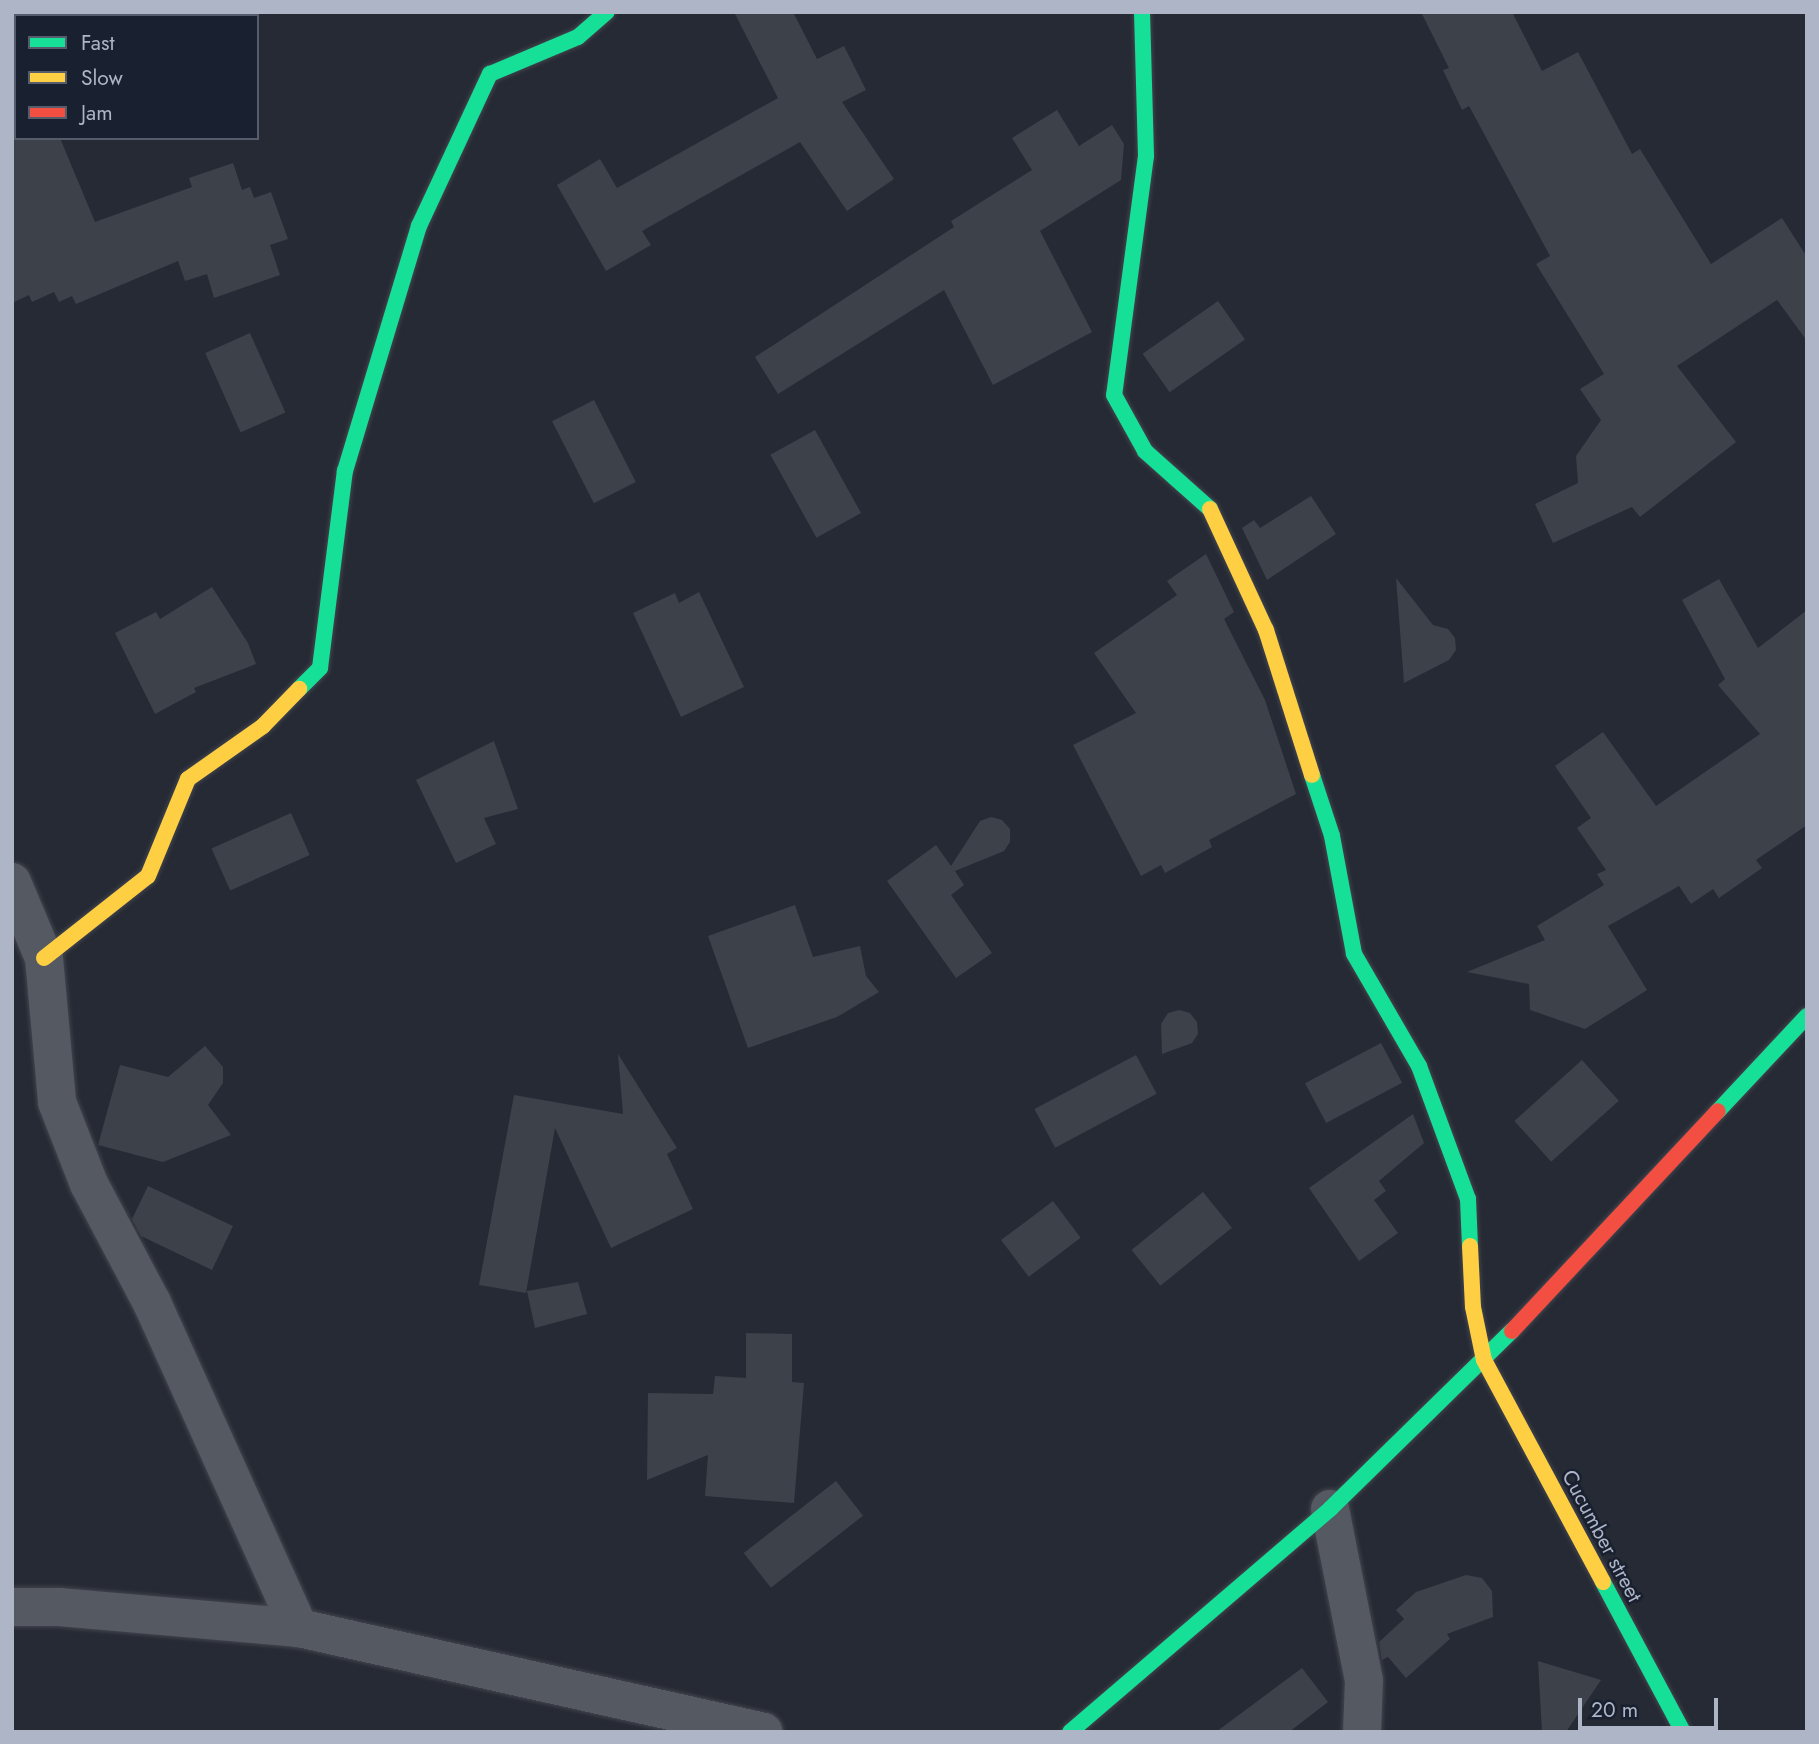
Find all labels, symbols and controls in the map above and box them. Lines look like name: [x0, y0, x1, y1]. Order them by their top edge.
legend: [14, 14, 259, 140]
text: Fast: [81, 28, 114, 58]
text: Slow: [81, 63, 123, 93]
text: Jam: [81, 98, 113, 128]
street label: Cucumber street: [1557, 1466, 1647, 1606]
scale bar: [1581, 1684, 1721, 1728]
text: 20 m: [1591, 1695, 1638, 1725]

